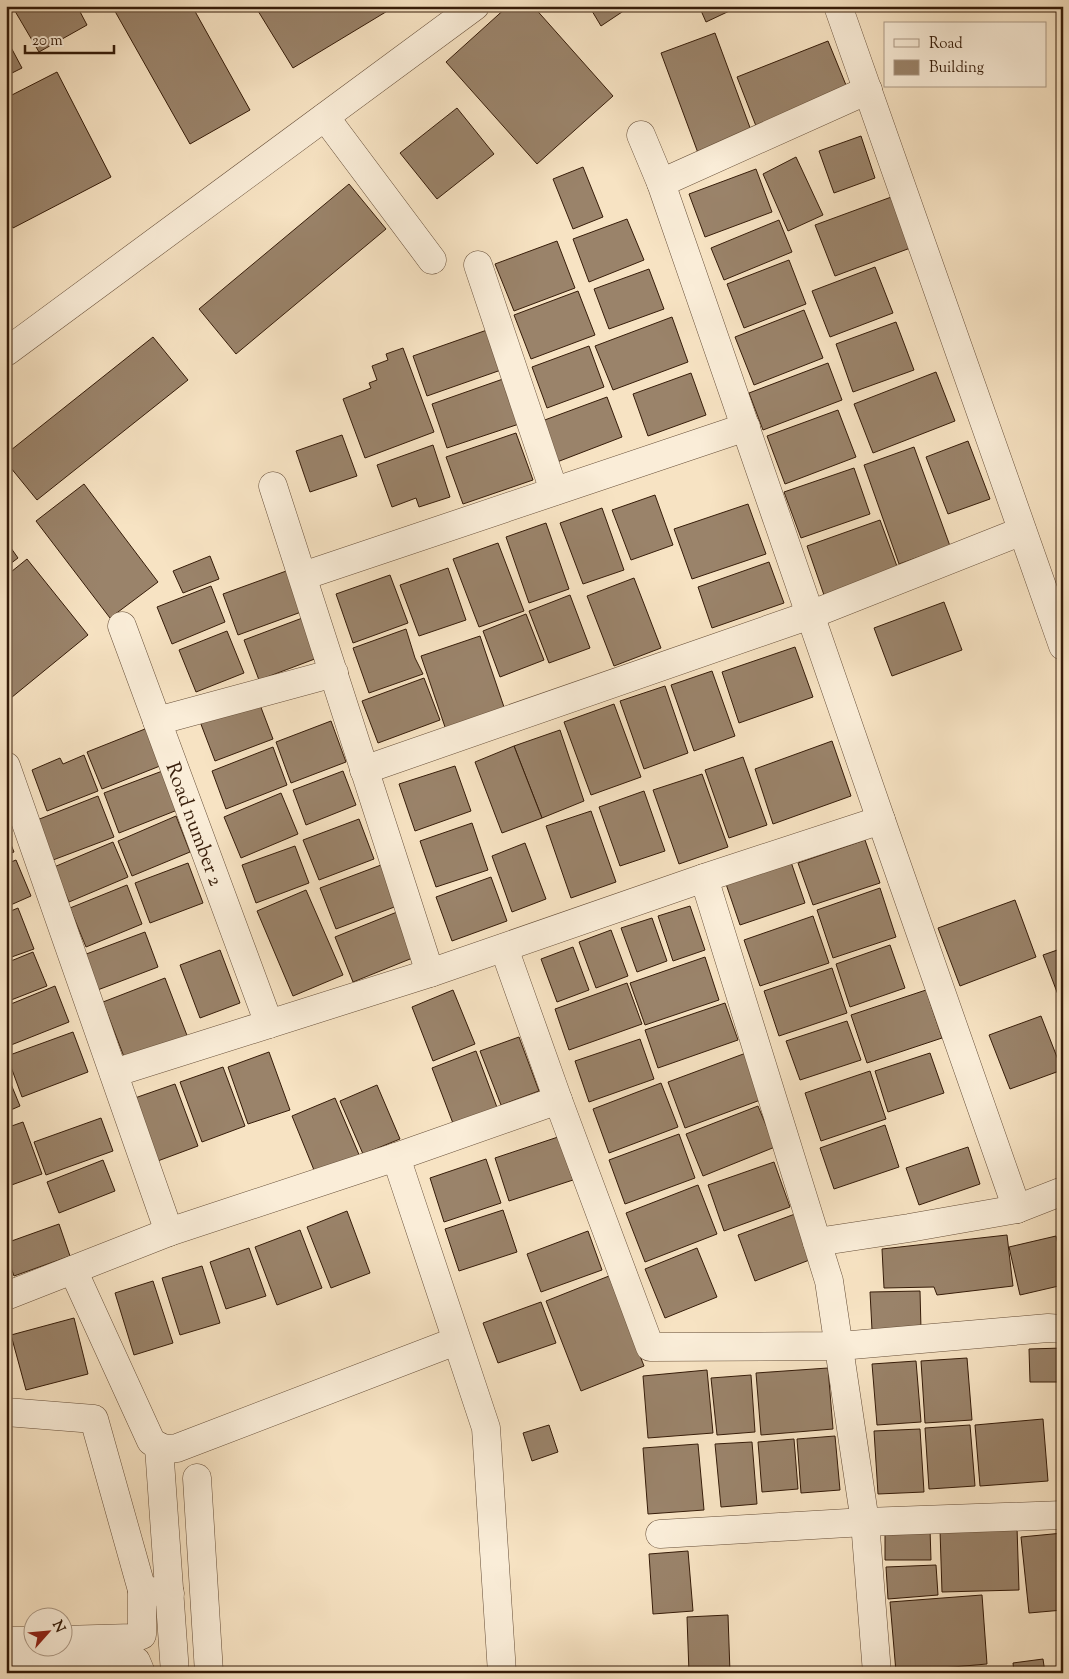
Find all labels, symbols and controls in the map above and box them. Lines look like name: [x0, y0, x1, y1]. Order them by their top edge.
scale bar: [25, 22, 114, 54]
legend: [884, 22, 1046, 88]
text: 20 m: [32, 31, 63, 52]
text: Road: [929, 34, 963, 55]
text: Building: [929, 58, 984, 79]
street label: Road number 2: [157, 759, 229, 891]
north arrow: [22, 1606, 72, 1656]
text: N: [46, 1617, 69, 1637]

